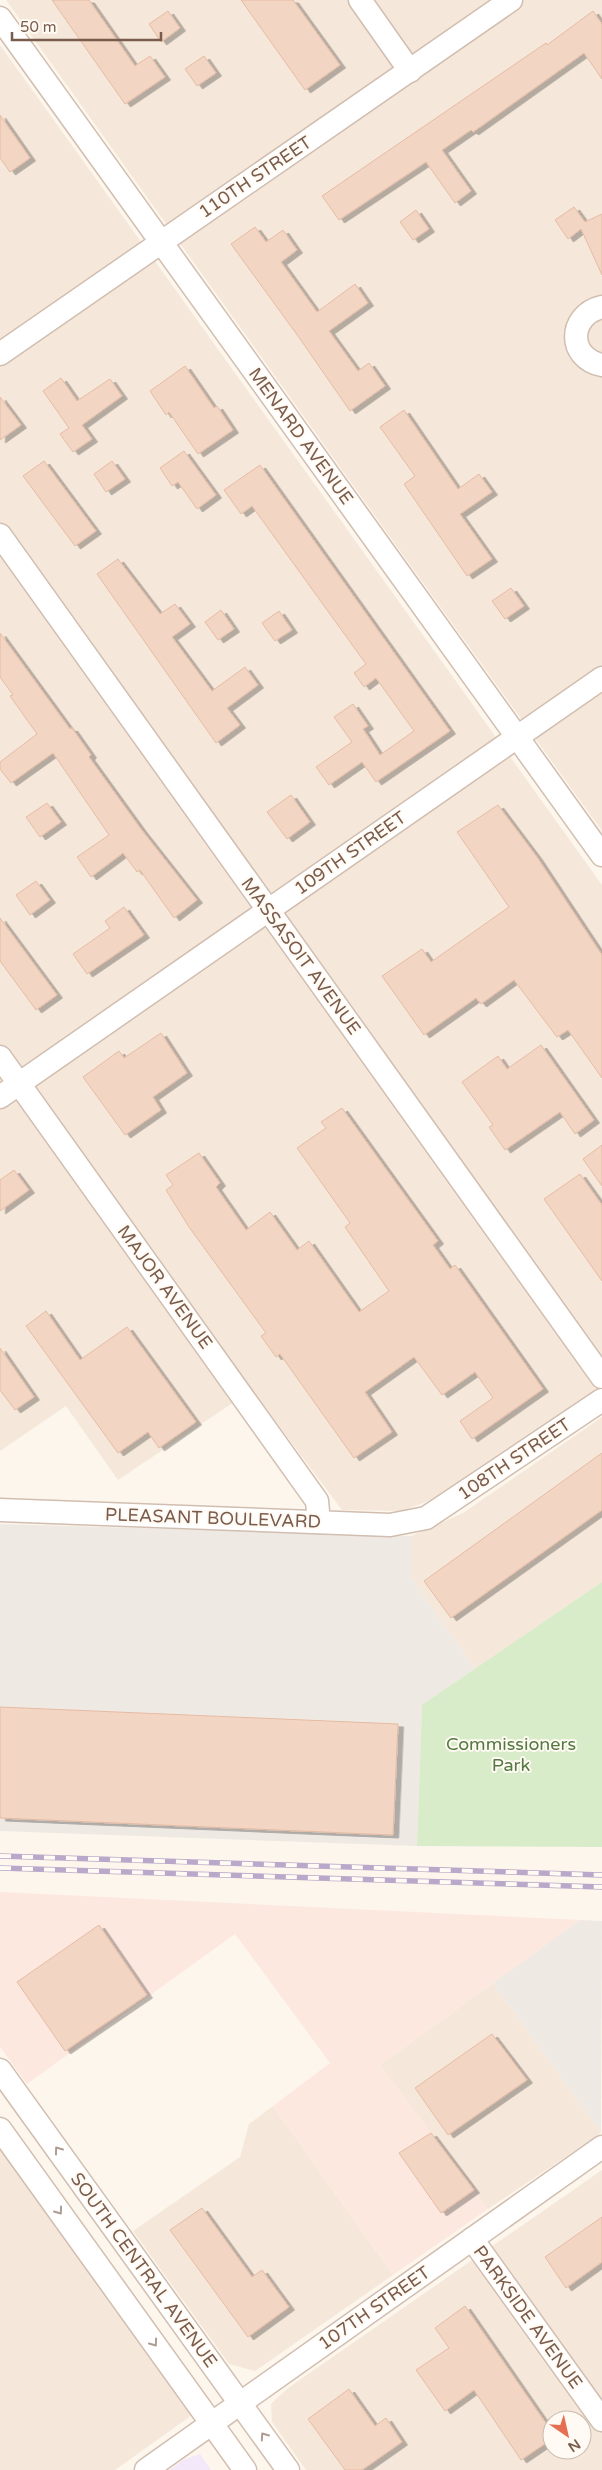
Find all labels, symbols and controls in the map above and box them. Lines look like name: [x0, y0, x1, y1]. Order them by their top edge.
scale bar: [12, 10, 161, 42]
text: 50 m: [20, 18, 57, 36]
street label: 110TH STREET: [194, 131, 316, 223]
street label: MENARD AVENUE: [244, 363, 358, 509]
street label: 109TH STREET: [290, 806, 410, 900]
street label: MASSASOIT AVENUE: [237, 873, 365, 1039]
street label: MAJOR AVENUE: [113, 1221, 217, 1353]
street label: 108TH STREET: [453, 1413, 575, 1505]
street label: PLEASANT BOULEVARD: [105, 1503, 321, 1533]
park label: Commissioners Park: [446, 1733, 576, 1776]
one-way arrow: [55, 2146, 64, 2156]
street label: SOUTH CENTRAL AVENUE: [66, 2168, 222, 2372]
one-way arrow: [53, 2205, 62, 2215]
street label: PARKSIDE AVENUE: [469, 2241, 587, 2393]
street label: 107TH STREET: [314, 2261, 434, 2355]
one-way arrow: [148, 2337, 157, 2347]
north arrow: [542, 2410, 592, 2460]
one-way arrow: [261, 2432, 270, 2442]
text: N: [565, 2435, 583, 2456]

